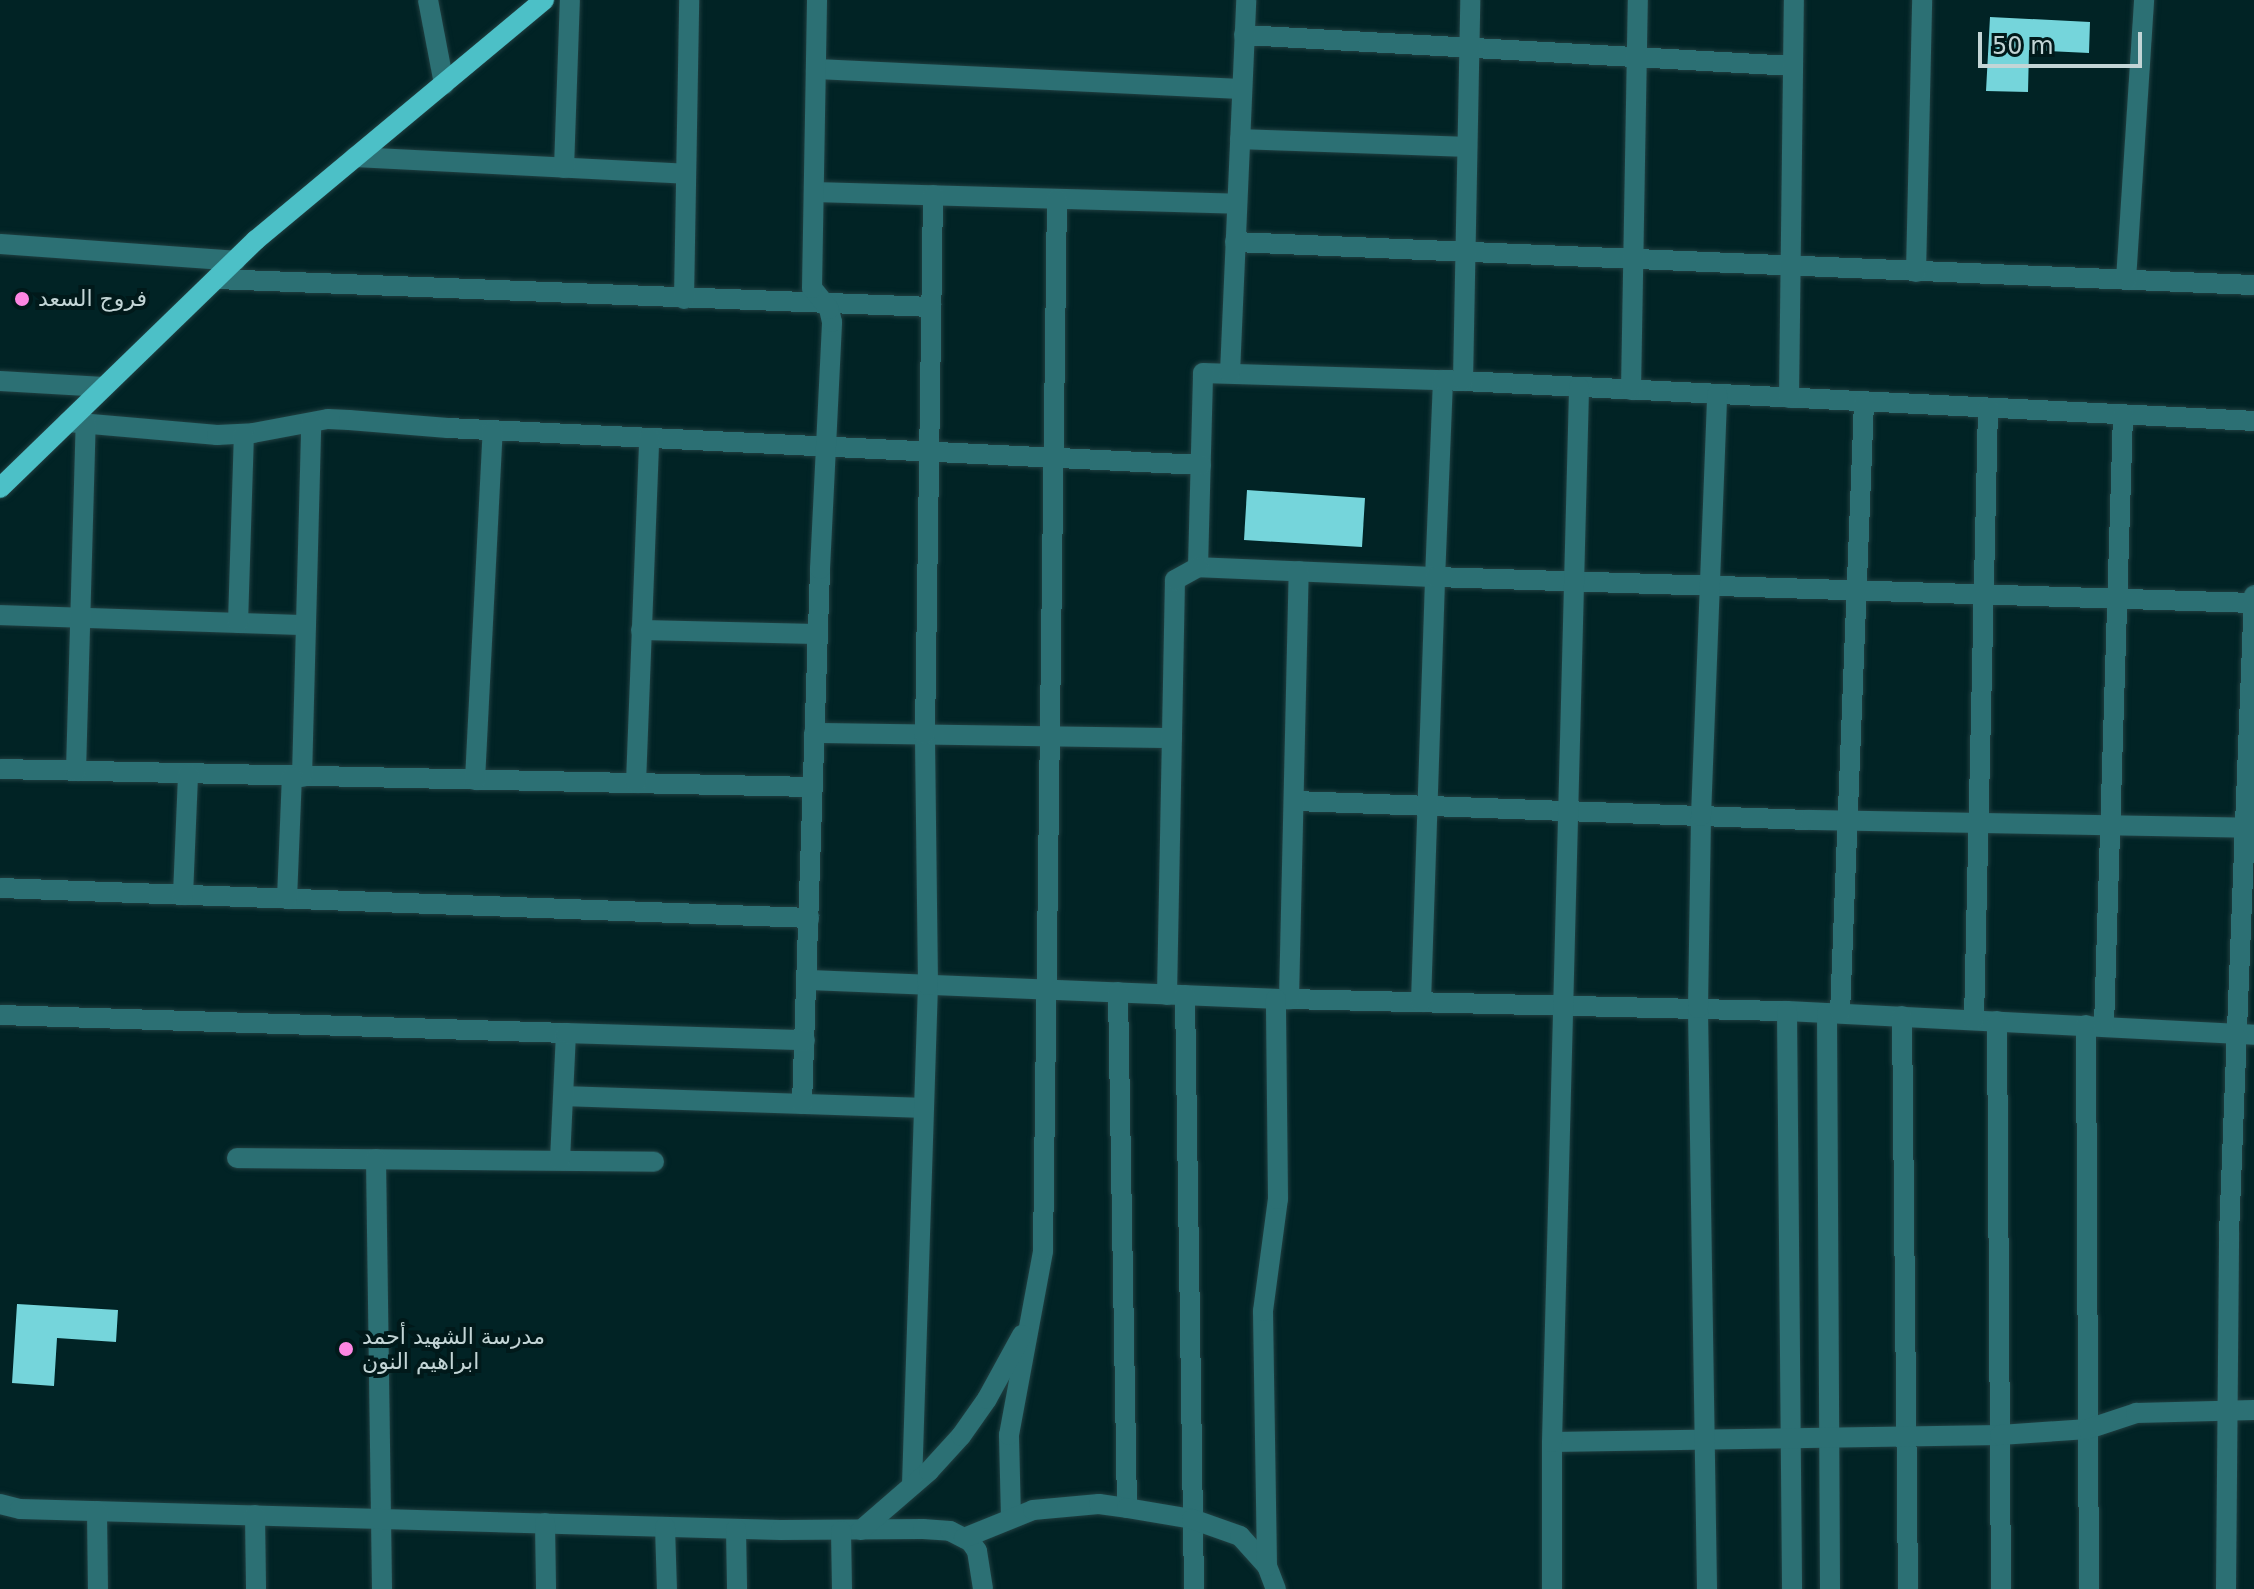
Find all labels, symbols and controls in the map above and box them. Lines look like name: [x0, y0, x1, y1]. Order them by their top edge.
scale bar: [1982, 16, 2146, 66]
text: 50 m: [1992, 32, 2054, 60]
place label: فروج السعد: [38, 286, 147, 312]
marker: فروج السعد: [13, 290, 31, 308]
place label: مدرسة الشهيد أحمد ابراهيم النون: [362, 1323, 545, 1374]
marker: مدرسة الشهيد أحمد ابراهيم النون: [337, 1340, 355, 1358]

